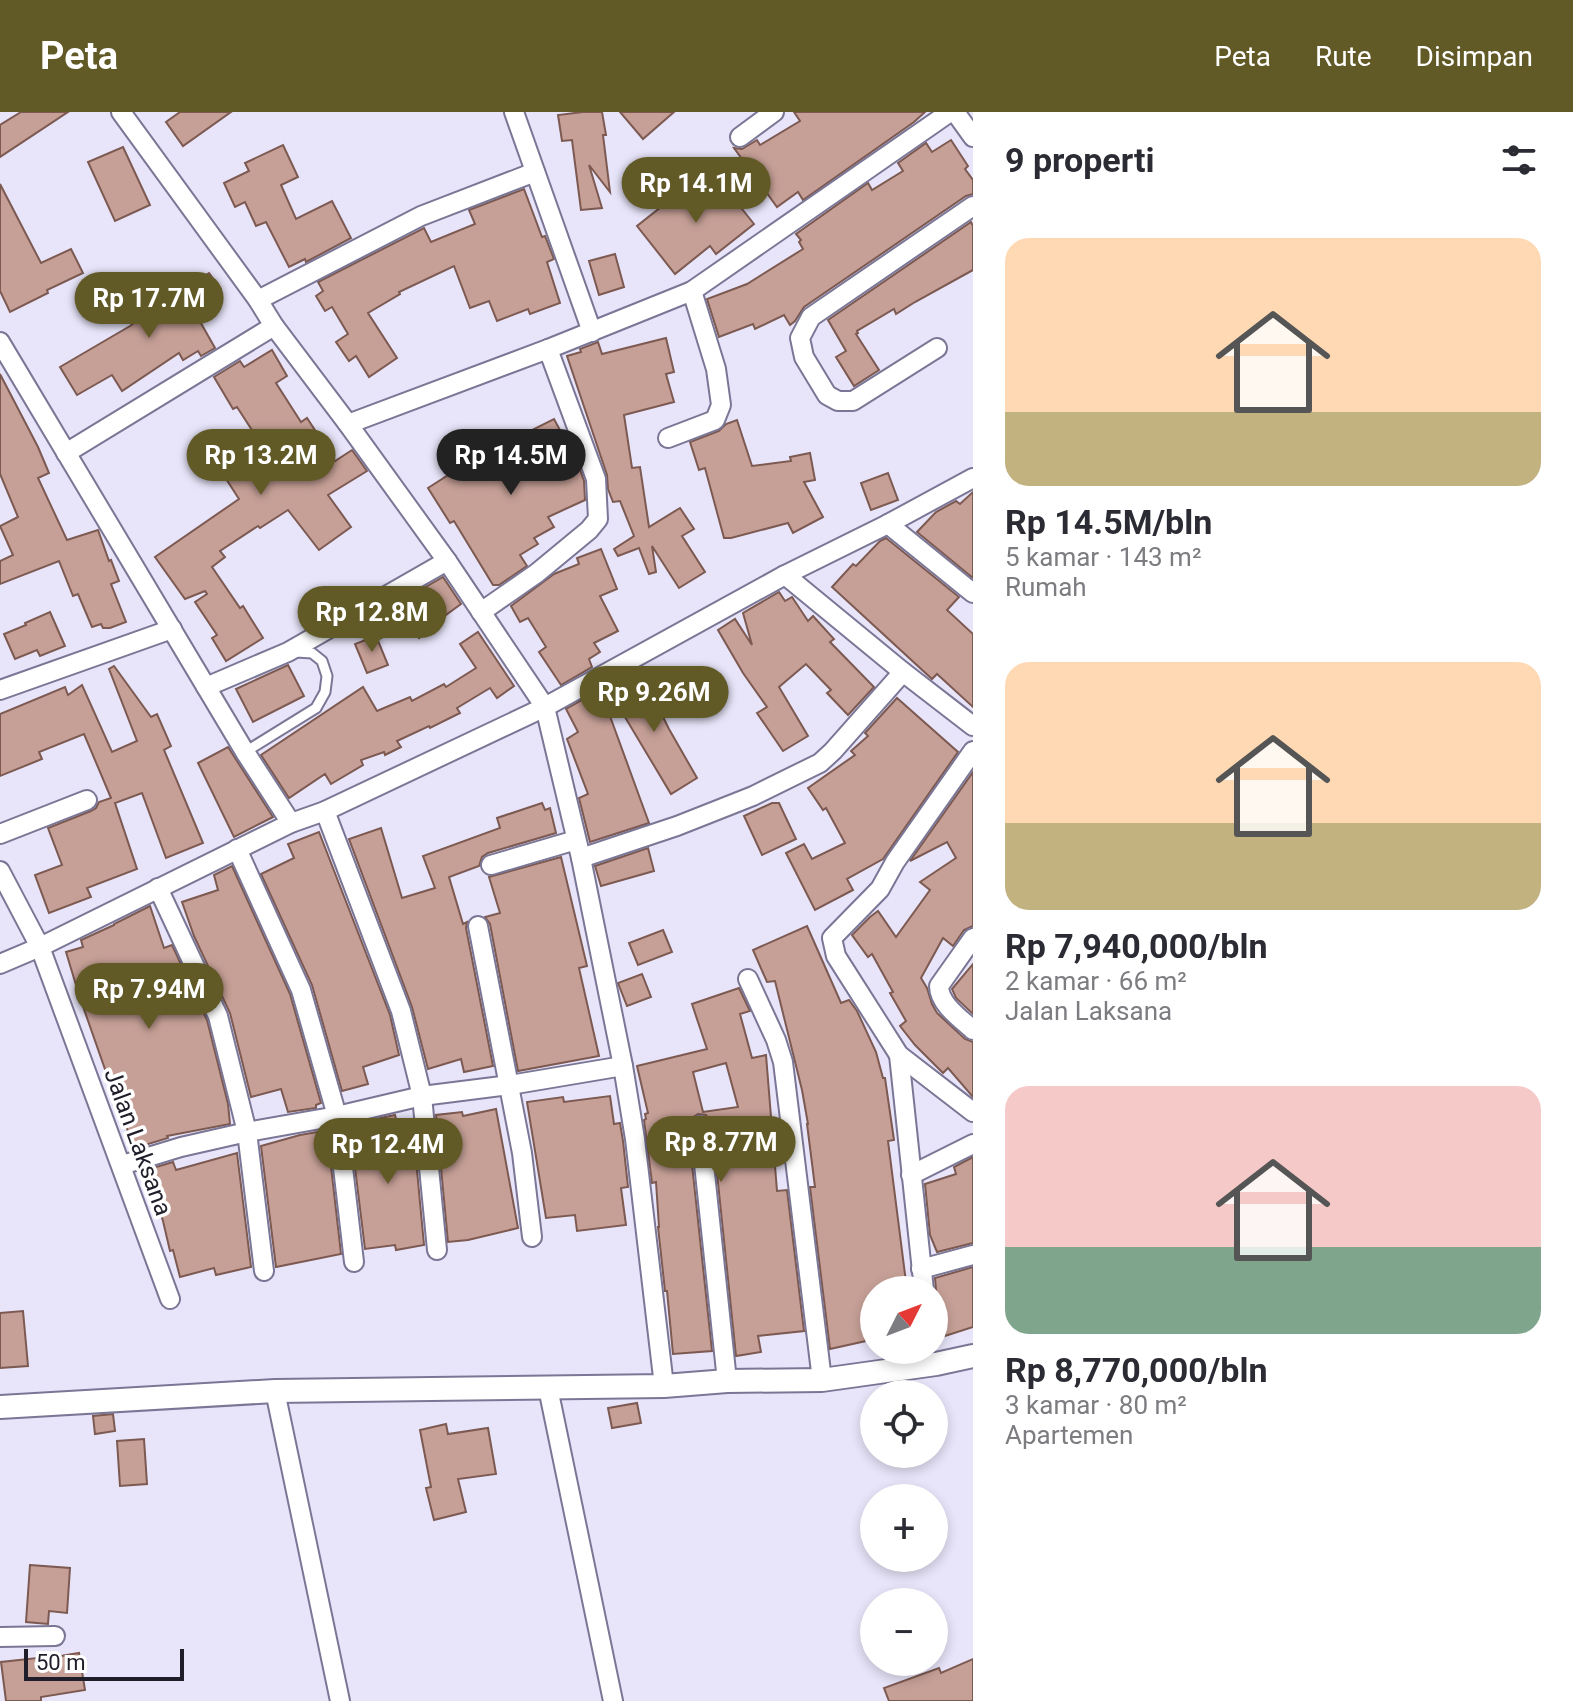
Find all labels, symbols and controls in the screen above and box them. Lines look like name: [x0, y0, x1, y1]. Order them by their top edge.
text: Peta: [40, 34, 118, 78]
text: Peta: [1214, 40, 1271, 73]
text: Rute: [1315, 40, 1372, 73]
text: Disimpan: [1416, 40, 1533, 73]
icon: filters: [1497, 138, 1541, 182]
text: 9 properti: [1005, 140, 1154, 180]
pin: Rp 14.1M: [613, 157, 779, 225]
text: Rp 14.1M: [640, 168, 752, 198]
pin: Rp 17.7M: [66, 272, 232, 340]
text: Rp 17.7M: [93, 283, 205, 313]
icon: home: [1201, 290, 1345, 434]
pin: Rp 13.2M: [178, 429, 344, 497]
pin: Rp 14.5M: [428, 429, 594, 497]
text: Rp 13.2M: [205, 440, 317, 470]
text: Rp 14.5M: [455, 440, 567, 470]
text: Rp 14.5M/bln: [1005, 502, 1212, 542]
text: 5 kamar · 143 m²: [1005, 542, 1201, 572]
text: Rumah: [1005, 572, 1087, 602]
pin: Rp 12.8M: [289, 586, 455, 654]
text: Rp 12.8M: [316, 597, 428, 627]
pin: Rp 9.26M: [571, 666, 737, 734]
text: Rp 9.26M: [598, 677, 710, 707]
icon: home: [1201, 714, 1345, 858]
text: Rp 7,940,000/bln: [1005, 926, 1267, 966]
pin: Rp 7.94M: [66, 963, 232, 1031]
text: 2 kamar · 66 m²: [1005, 966, 1187, 996]
text: Rp 7.94M: [93, 974, 205, 1004]
text: Jalan Laksana: [1005, 996, 1172, 1026]
street label: Jalan Laksana: [98, 1065, 178, 1219]
pin: Rp 8.77M: [638, 1116, 804, 1184]
pin: Rp 12.4M: [305, 1118, 471, 1186]
text: Rp 8.77M: [665, 1127, 777, 1157]
text: Rp 12.4M: [332, 1129, 444, 1159]
icon: home: [1201, 1138, 1345, 1282]
north arrow: [860, 1276, 948, 1364]
map controls: [860, 1276, 948, 1676]
text: Rp 8,770,000/bln: [1005, 1350, 1267, 1390]
button: locate: [860, 1380, 948, 1468]
text: 3 kamar · 80 m²: [1005, 1390, 1187, 1420]
text: Apartemen: [1005, 1420, 1133, 1450]
button: +: [860, 1484, 948, 1572]
button: −: [860, 1588, 948, 1676]
scale bar: [24, 1645, 184, 1681]
text: 50 m: [36, 1650, 85, 1675]

